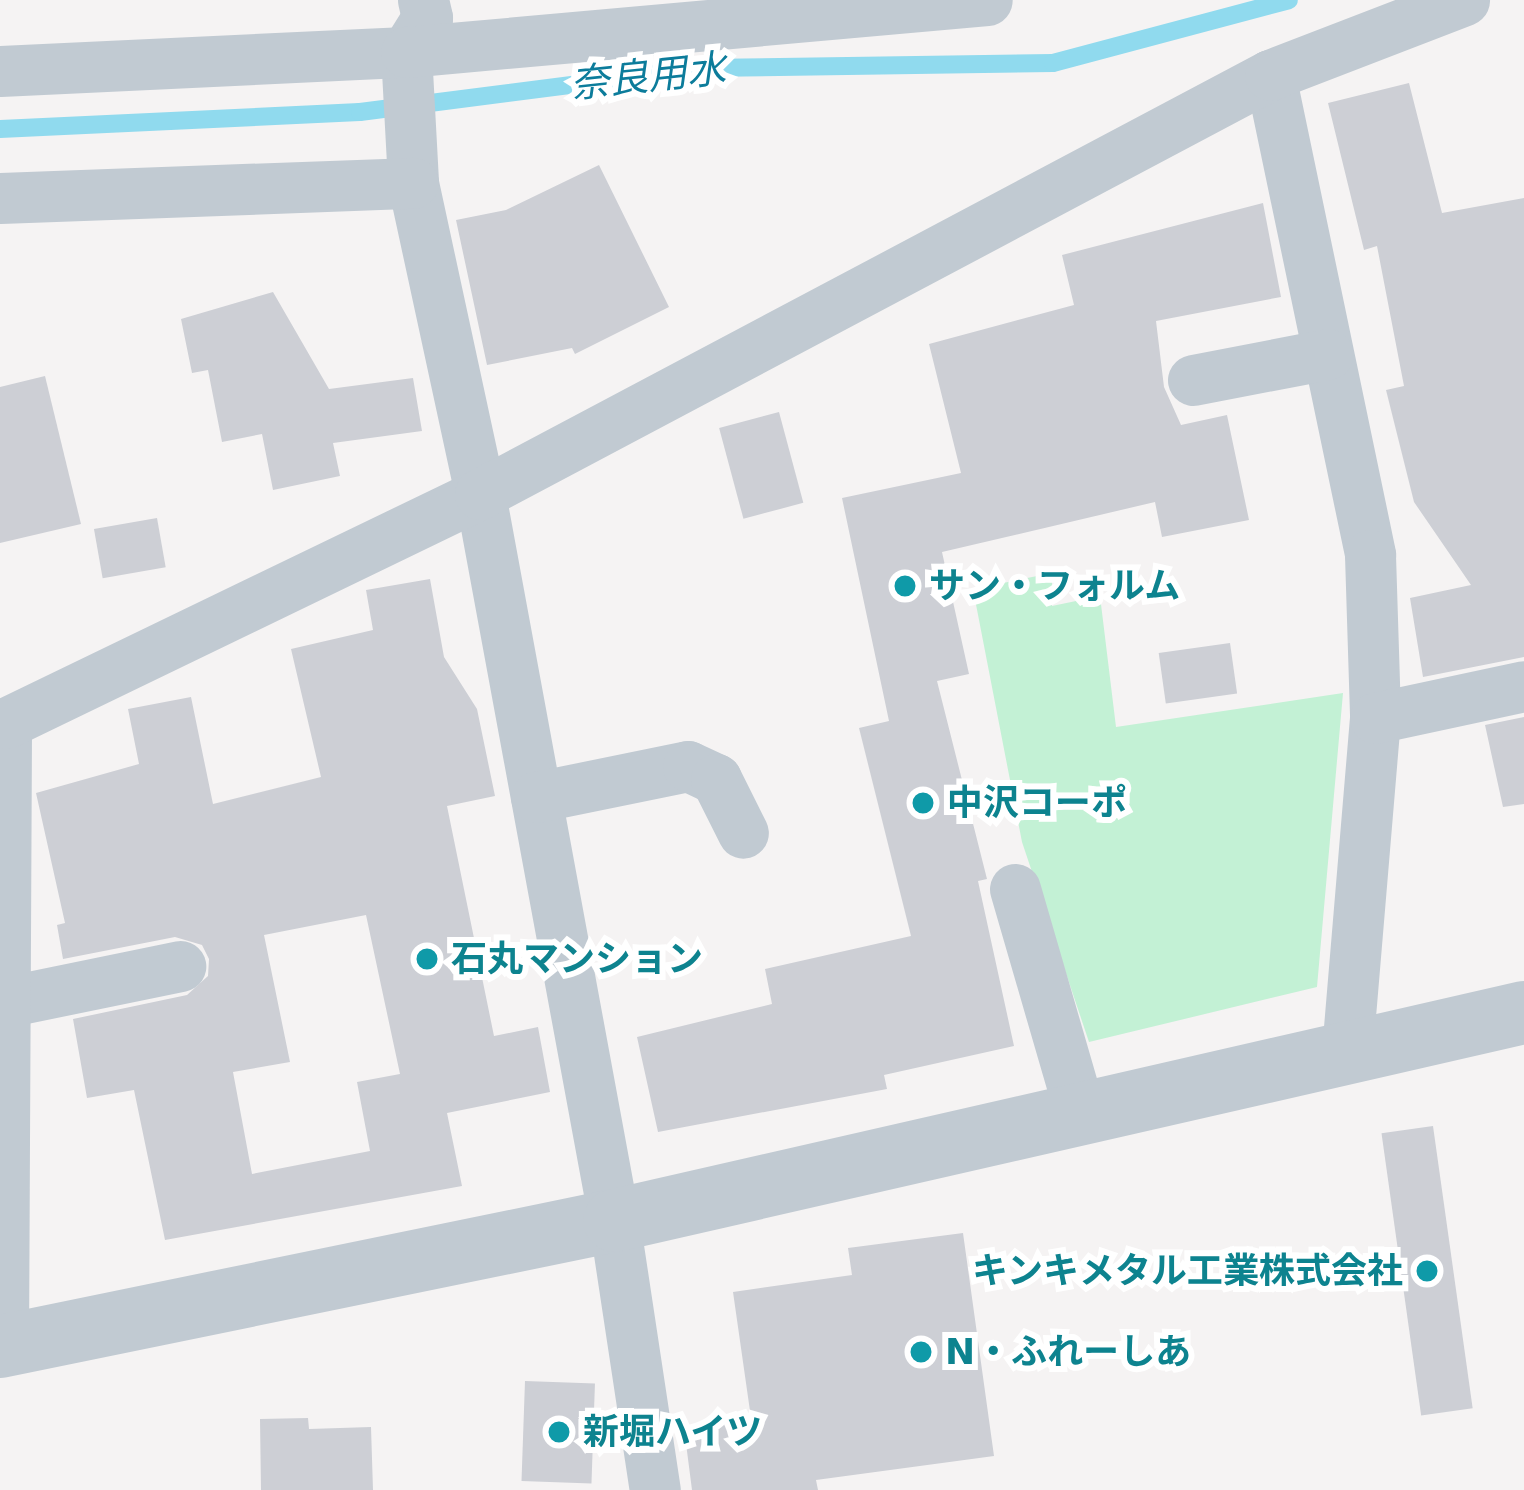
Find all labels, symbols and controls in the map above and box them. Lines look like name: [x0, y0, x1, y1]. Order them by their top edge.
water label: 奈良用水: [568, 46, 728, 108]
place label: サン・フォルム: [929, 564, 1181, 608]
marker: サン・フォルム: [892, 573, 918, 599]
place label: 中沢コーポ: [947, 781, 1127, 825]
marker: 中沢コーポ: [910, 790, 936, 816]
place label: 石丸マンション: [451, 937, 703, 981]
marker: 石丸マンション: [414, 946, 440, 972]
place label: キンキメタル工業株式会社: [971, 1249, 1403, 1293]
marker: キンキメタル工業株式会社: [1414, 1258, 1440, 1284]
place label: N・ふれーしあ: [945, 1330, 1191, 1374]
marker: N・ふれーしあ: [908, 1339, 934, 1365]
place label: 新堀ハイツ: [583, 1410, 763, 1454]
marker: 新堀ハイツ: [546, 1419, 572, 1445]

